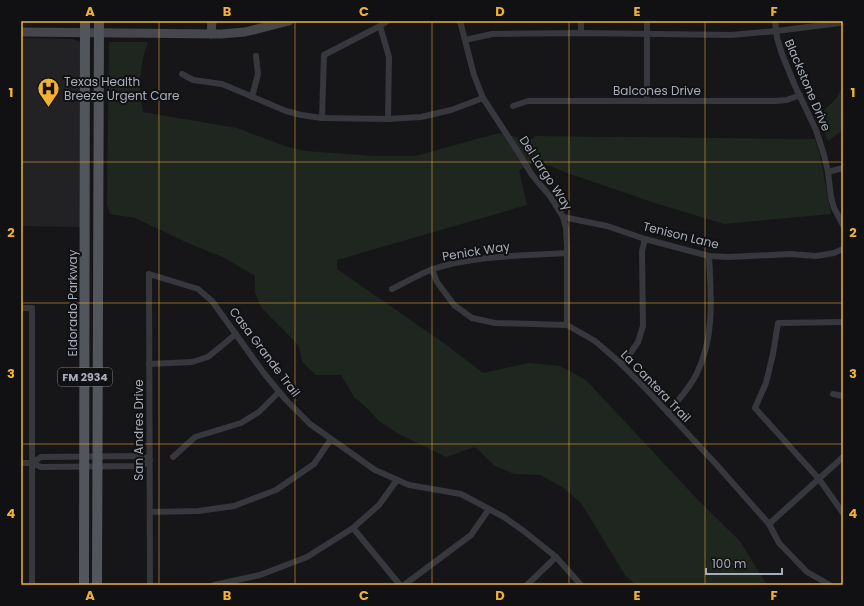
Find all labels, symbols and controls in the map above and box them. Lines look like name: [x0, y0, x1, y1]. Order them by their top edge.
text: A: [85, 2, 95, 21]
text: B: [223, 2, 232, 21]
text: C: [359, 2, 369, 21]
text: D: [495, 2, 505, 21]
text: E: [633, 2, 641, 21]
text: F: [770, 2, 778, 21]
street label: Blackstone Drive: [781, 36, 835, 134]
place label: Texas Health Breeze Urgent Care: [64, 73, 180, 104]
hospital icon: Texas Health Breeze Urgent Care: [36, 75, 62, 108]
street label: Balcones Drive: [613, 82, 701, 99]
text: 1: [9, 83, 13, 102]
text: 1: [851, 83, 855, 102]
street label: Del Largo Way: [516, 133, 577, 214]
street label: Tenison Lane: [641, 217, 721, 253]
text: 2: [7, 223, 15, 242]
text: 2: [849, 223, 857, 242]
street label: Penick Way: [441, 237, 511, 265]
street label: Eldorado Parkway: [64, 249, 81, 356]
street label: Casa Grande Trail: [226, 304, 304, 400]
street label: La Cantera Trail: [617, 346, 695, 426]
text: 3: [7, 364, 15, 383]
text: 3: [849, 364, 857, 383]
road number: FM 2934: [58, 368, 112, 386]
street label: San Andres Drive: [130, 379, 147, 481]
text: 4: [7, 504, 16, 523]
text: 4: [849, 504, 858, 523]
scale bar: [706, 550, 782, 576]
text: 100 m: [712, 555, 746, 572]
text: A: [85, 586, 95, 605]
text: B: [223, 586, 232, 605]
text: C: [359, 586, 369, 605]
text: D: [495, 586, 505, 605]
text: E: [633, 586, 641, 605]
text: F: [770, 586, 778, 605]

